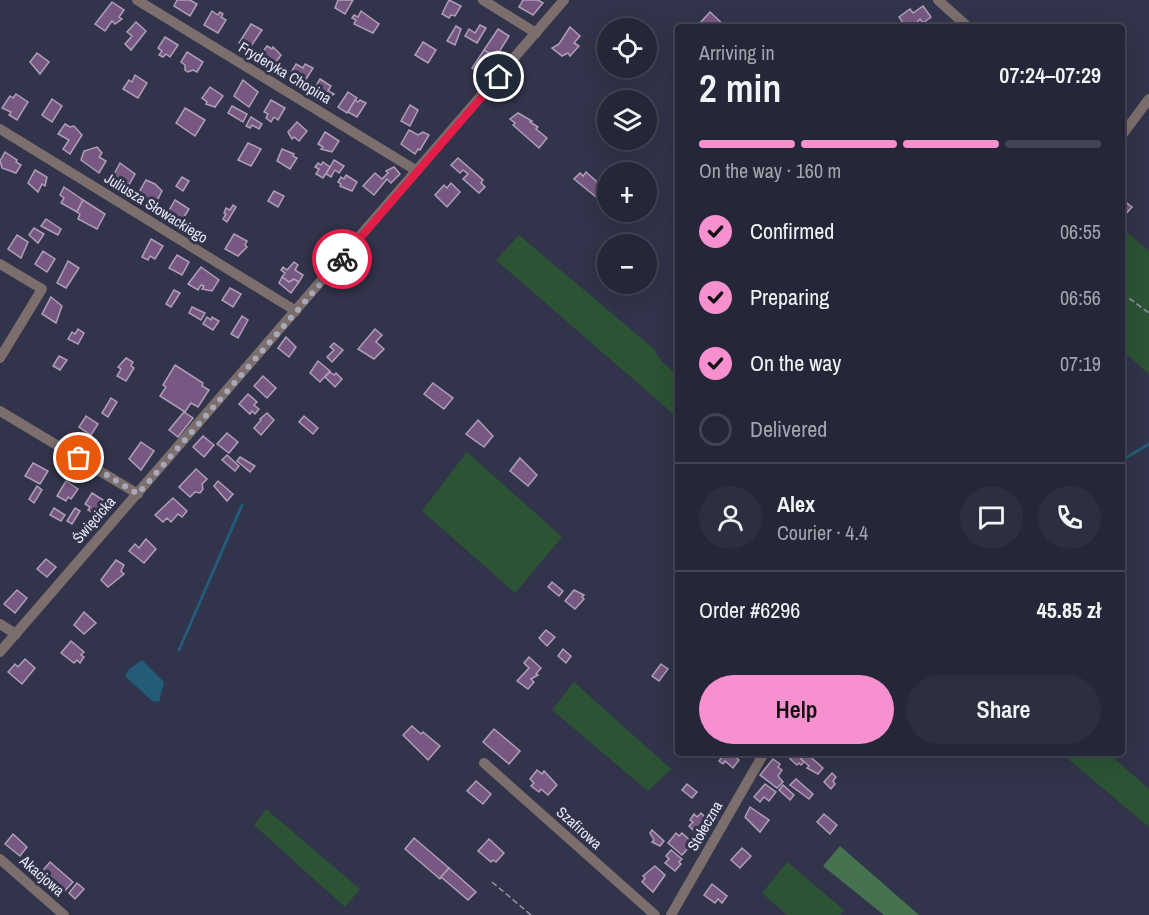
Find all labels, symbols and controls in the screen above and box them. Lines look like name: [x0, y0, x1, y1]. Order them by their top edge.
map controls: [597, 18, 657, 294]
button: locate: [597, 18, 657, 78]
street label: Fryderyka Chopina: [235, 37, 336, 109]
text: Arriving in: [699, 39, 775, 66]
pin: [473, 51, 524, 102]
icon: home: [482, 60, 515, 93]
text: 07:24–07:29: [999, 60, 1101, 90]
text: 2 min: [699, 62, 781, 114]
button: layers: [597, 90, 657, 150]
text: On the way · 160 m: [699, 157, 841, 184]
button: +: [597, 162, 657, 222]
street label: Juliusza Słowackiego: [101, 167, 212, 248]
icon: check: [699, 215, 732, 248]
text: Confirmed: [750, 216, 834, 246]
text: 06:55: [1060, 218, 1101, 245]
courier: [312, 229, 372, 289]
button: −: [597, 234, 657, 294]
icon: bike: [326, 243, 359, 276]
icon: check: [699, 281, 732, 314]
text: Preparing: [750, 282, 829, 312]
text: 06:56: [1060, 284, 1101, 311]
icon: check: [699, 347, 732, 380]
text: On the way: [750, 348, 841, 378]
text: 07:19: [1060, 350, 1101, 377]
text: Delivered: [750, 414, 827, 444]
pin: [53, 432, 104, 483]
icon: bag: [62, 441, 95, 474]
button: person: [699, 486, 762, 549]
button: chat: [960, 486, 1023, 549]
button: phone: [1038, 486, 1101, 549]
text: Alex: [777, 489, 815, 519]
street label: Święcicka: [67, 492, 120, 548]
text: Courier · 4.4: [777, 519, 868, 546]
text: Order #6296: [699, 595, 800, 625]
text: 45.85 zł: [1037, 595, 1101, 625]
button: Help: [699, 675, 894, 744]
button: Share: [906, 675, 1101, 744]
street label: Stołeczna: [682, 797, 727, 854]
street label: Szafirowa: [552, 802, 607, 854]
street label: Akacjowa: [15, 850, 69, 901]

